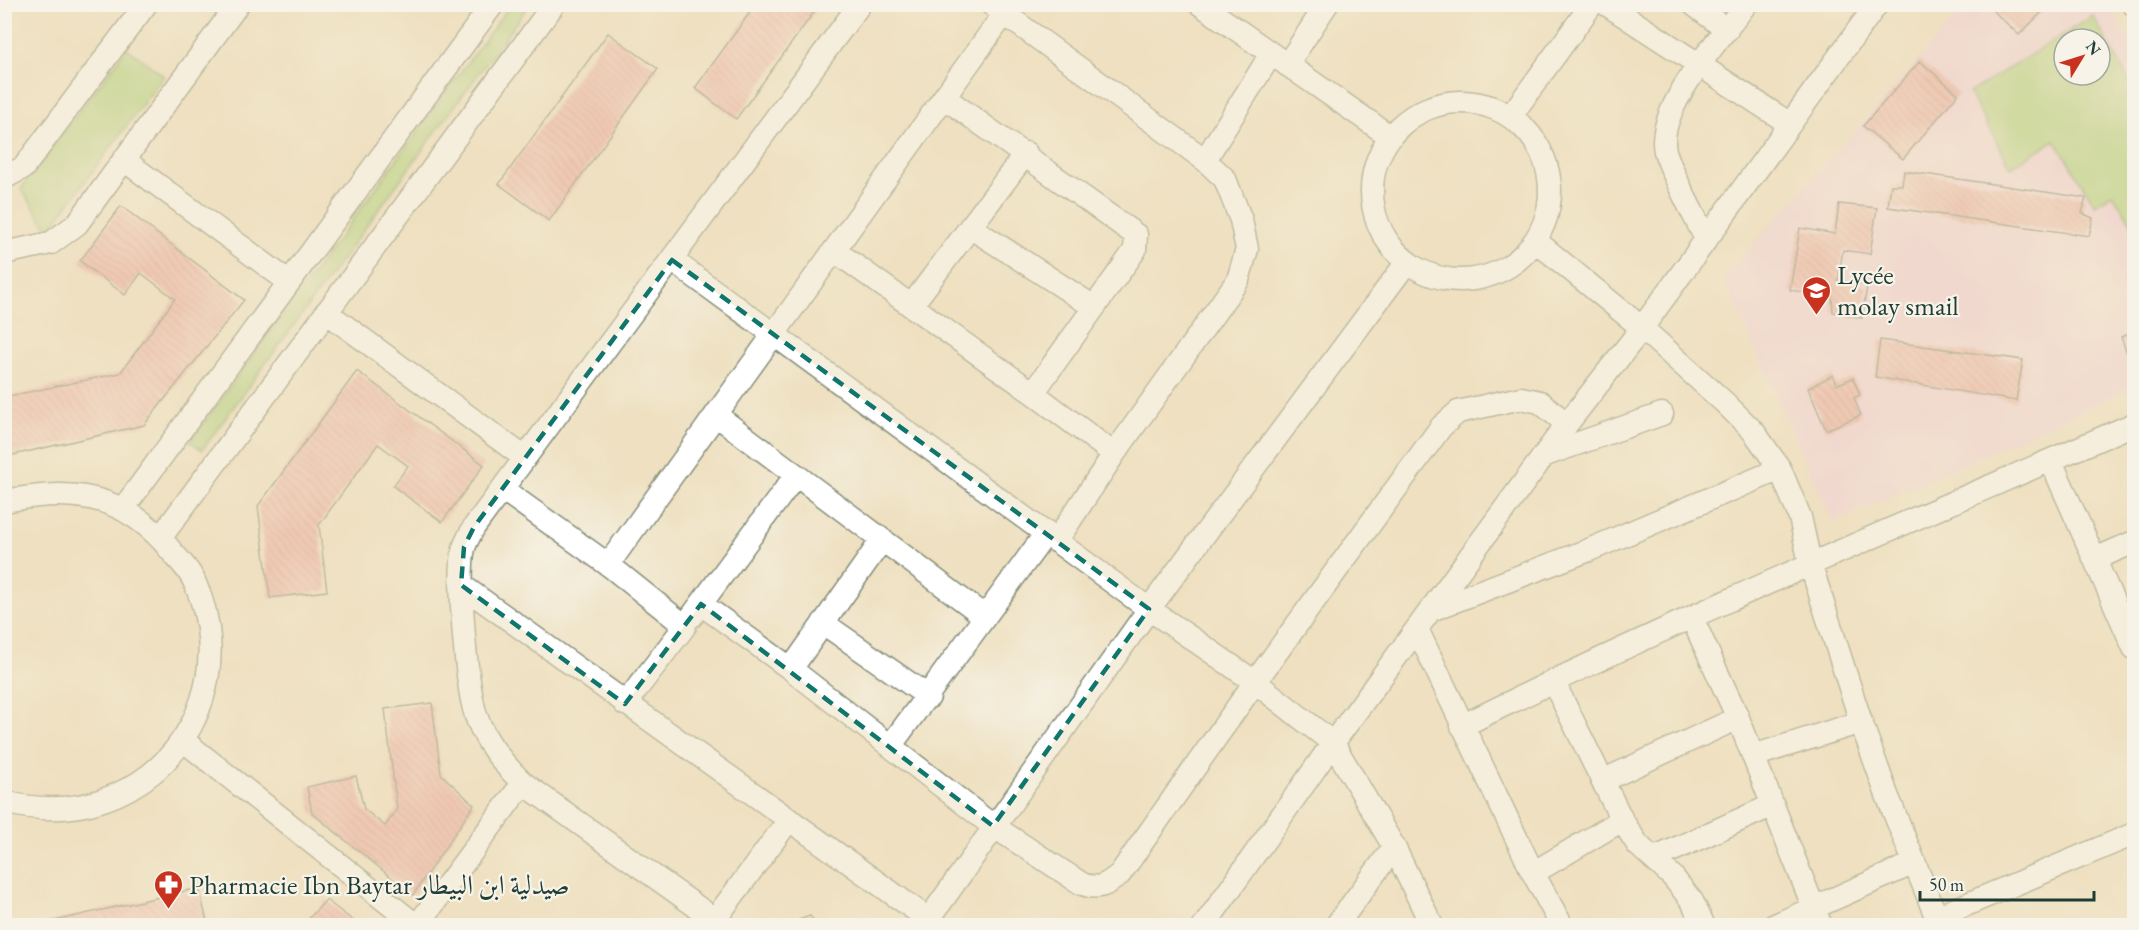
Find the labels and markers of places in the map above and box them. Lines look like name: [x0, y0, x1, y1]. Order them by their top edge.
place label: Lycée molay smail: [1837, 257, 1959, 323]
school or university icon: Lycée molay smail: [1800, 274, 1832, 316]
place label: Pharmacie Ibn Baytar صيدلية ابن البيطار: [189, 867, 570, 902]
pharmacy icon: Pharmacie Ibn Baytar صيدلية ابن البيطار: [152, 868, 184, 910]

